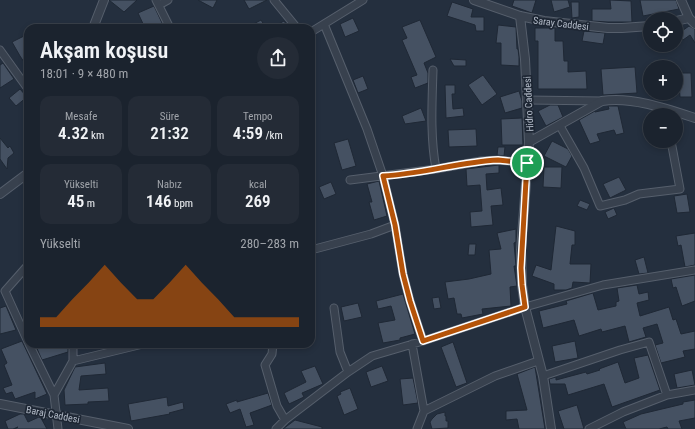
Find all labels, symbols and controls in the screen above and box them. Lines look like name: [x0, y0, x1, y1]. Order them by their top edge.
map controls: [643, 12, 683, 148]
button: locate: [643, 12, 683, 52]
street label: Saray Caddesi: [533, 15, 589, 32]
button: share: [257, 37, 299, 79]
text: Akşam koşusu: [40, 38, 168, 63]
button: +: [643, 60, 683, 100]
text: 18:01 · 9 × 480 m: [40, 66, 128, 81]
street label: Hidro Caddesi: [522, 76, 535, 132]
button: −: [643, 108, 683, 148]
text: Mesafe: [65, 110, 97, 123]
text: Süre: [160, 110, 179, 123]
text: Tempo: [243, 110, 273, 123]
text: 4.32: [58, 123, 89, 143]
text: 21:32: [150, 123, 189, 143]
text: 4:59: [233, 123, 263, 143]
text: km: [89, 129, 104, 142]
text: /km: [263, 129, 283, 142]
pin: [510, 146, 544, 180]
icon: arrive: [516, 152, 538, 174]
text: Yükselti: [64, 178, 98, 191]
text: Nabız: [157, 178, 182, 191]
text: kcal: [249, 178, 267, 191]
text: 45: [67, 191, 84, 211]
text: 146: [146, 191, 171, 211]
text: 269: [245, 191, 271, 211]
text: m: [84, 197, 95, 210]
text: bpm: [171, 197, 193, 210]
text: Yükselti: [40, 236, 81, 251]
text: 280–283 m: [240, 236, 299, 251]
street label: Baraj Caddesi: [25, 404, 81, 425]

